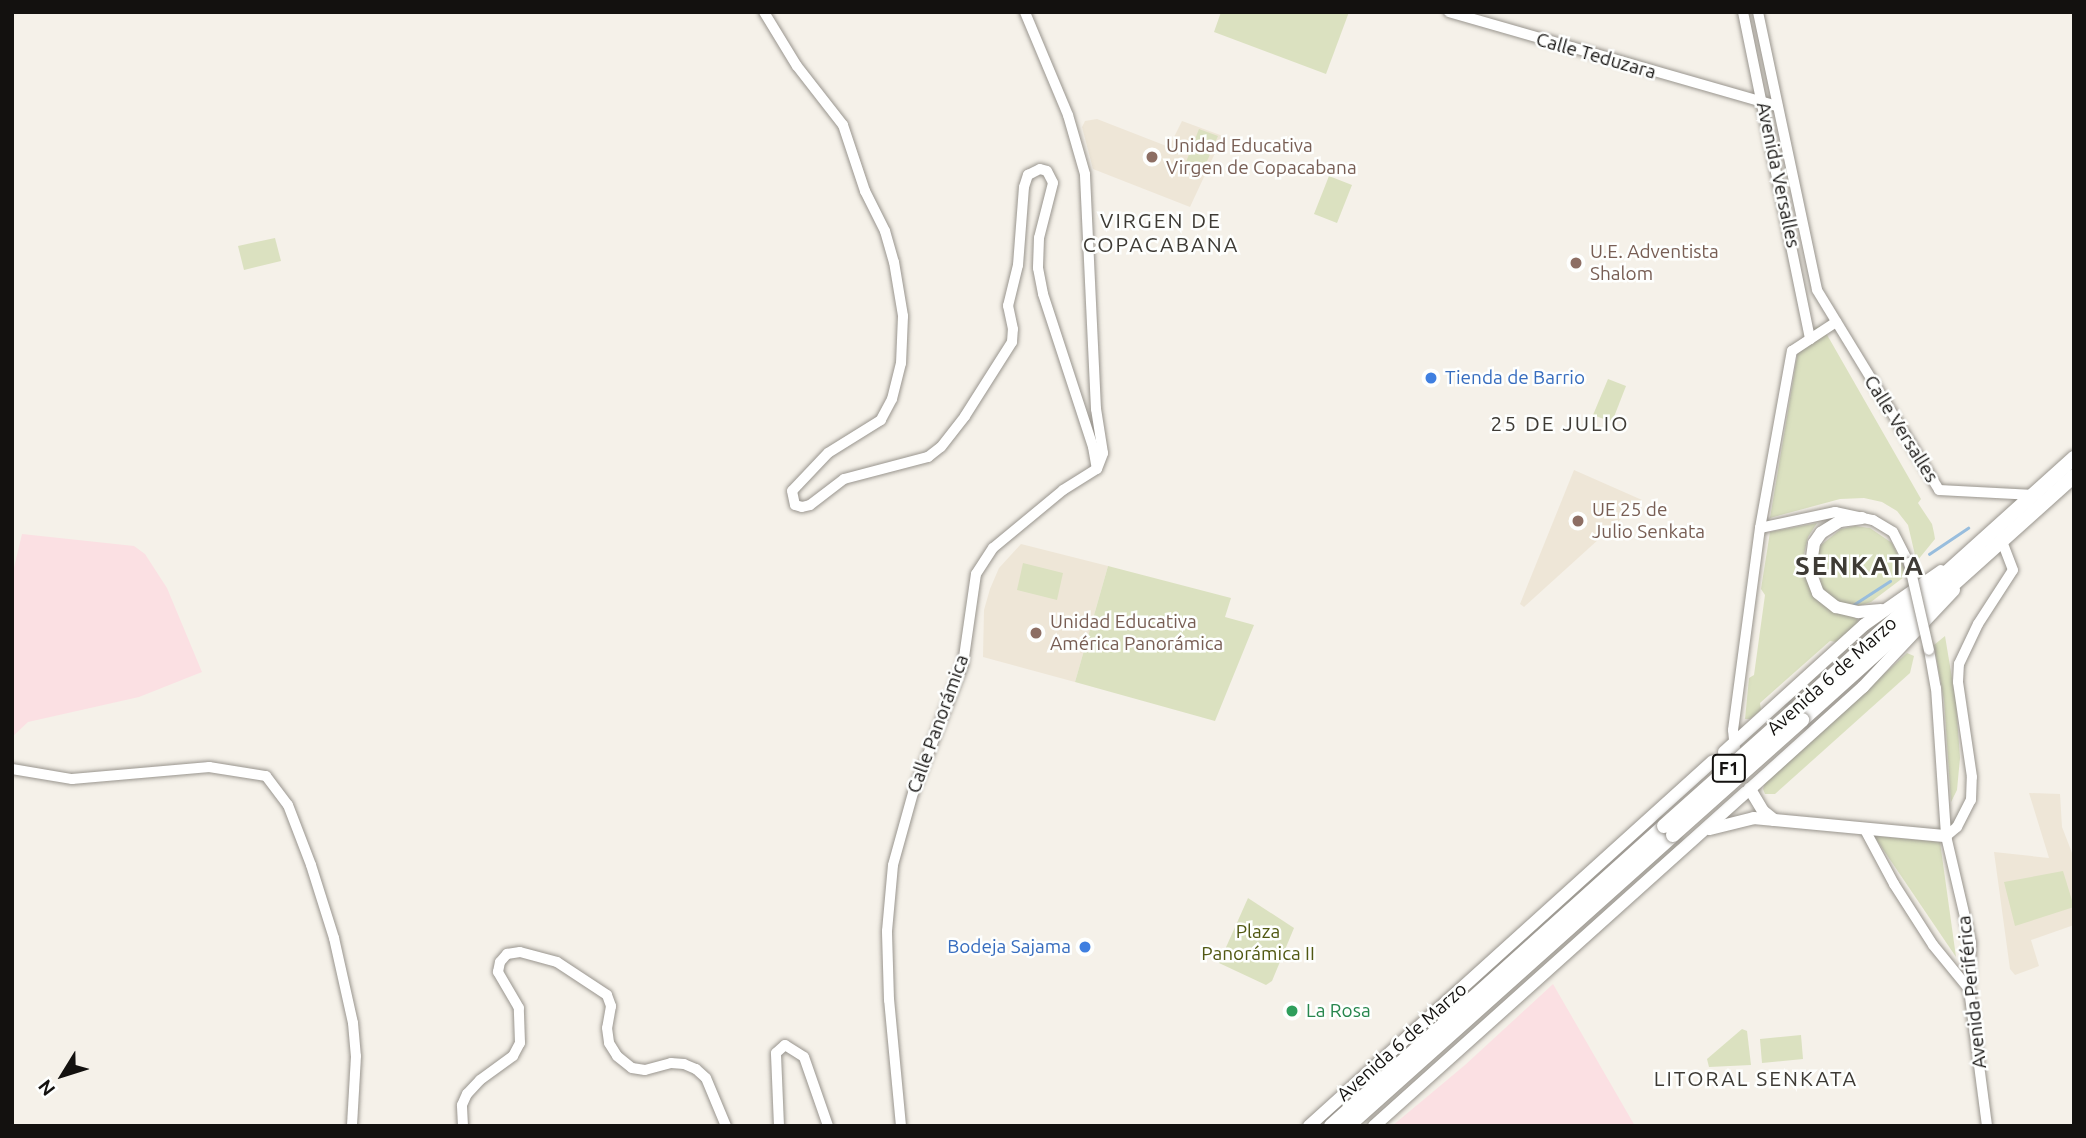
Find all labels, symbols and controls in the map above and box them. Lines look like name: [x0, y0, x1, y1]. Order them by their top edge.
street label: Calle Teduzara: [1533, 28, 1659, 84]
street label: Avenida Versalles: [1751, 100, 1805, 250]
place label: Unidad Educativa Virgen de Copacabana: [1166, 135, 1357, 179]
marker: Unidad Educativa Virgen de Copacabana: [1144, 149, 1160, 165]
district label: VIRGEN DE COPACABANA: [1084, 207, 1238, 257]
place label: U.E. Adventista Shalom: [1590, 241, 1719, 285]
marker: U.E. Adventista Shalom: [1568, 255, 1584, 271]
place label: Tienda de Barrio: [1445, 367, 1585, 389]
marker: Tienda de Barrio: [1423, 370, 1439, 386]
street label: Calle Versalles: [1859, 371, 1943, 487]
district label: 25 DE JULIO: [1492, 410, 1628, 436]
place label: UE 25 de Julio Senkata: [1592, 499, 1705, 543]
marker: UE 25 de Julio Senkata: [1570, 513, 1586, 529]
district label: SENKATA: [1796, 550, 1924, 582]
place label: Unidad Educativa América Panorámica: [1050, 611, 1223, 655]
street label: Avenida 6 de Marzo: [1762, 612, 1902, 740]
marker: Unidad Educativa América Panorámica: [1028, 625, 1044, 641]
street label: Calle Panorámica: [902, 652, 974, 796]
road number: F1: [1712, 754, 1746, 782]
street label: Avenida Periférica: [1953, 914, 1991, 1070]
park label: Plaza Panorámica II: [1201, 921, 1315, 965]
place label: Bodeja Sajama: [947, 936, 1071, 958]
marker: Bodeja Sajama: [1077, 939, 1093, 955]
street label: Avenida 6 de Marzo: [1332, 978, 1472, 1106]
place label: La Rosa: [1306, 1000, 1371, 1022]
marker: La Rosa: [1284, 1003, 1300, 1019]
north arrow: [28, 1040, 98, 1110]
district label: LITORAL SENKATA: [1656, 1065, 1856, 1091]
text: N: [33, 1076, 59, 1100]

